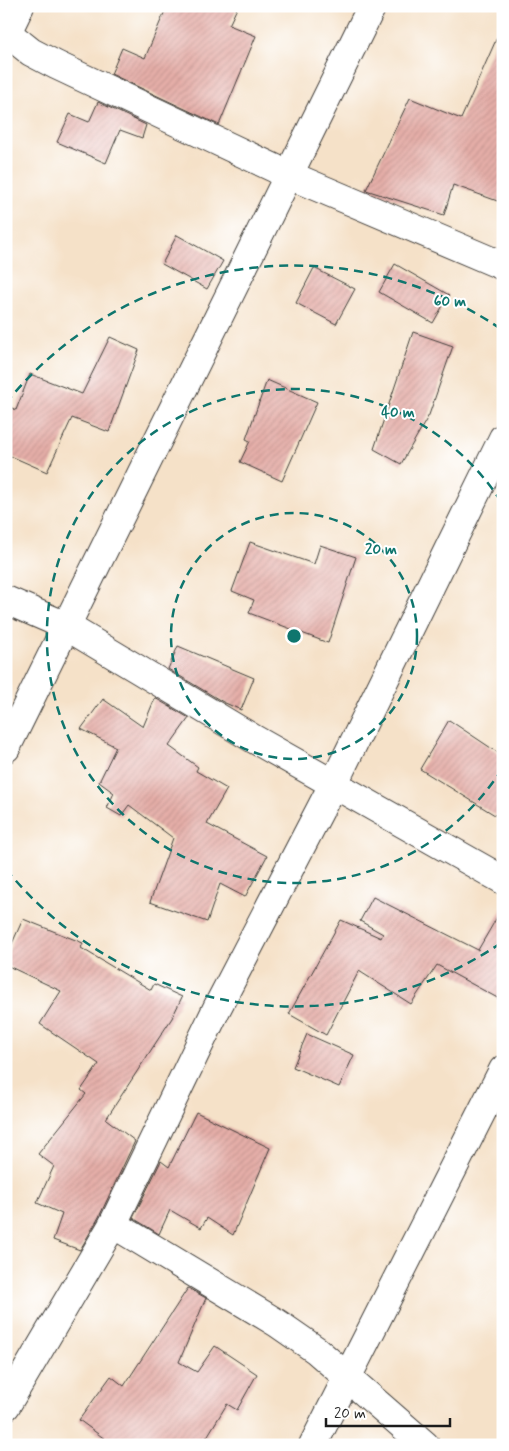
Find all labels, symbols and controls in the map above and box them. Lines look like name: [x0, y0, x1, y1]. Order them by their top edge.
text: 60 m: [434, 292, 466, 312]
text: 40 m: [381, 403, 415, 423]
text: 20 m: [365, 540, 397, 560]
centre of rings: [285, 627, 303, 645]
scale bar: [326, 1396, 450, 1428]
text: 20 m: [334, 1404, 366, 1424]

